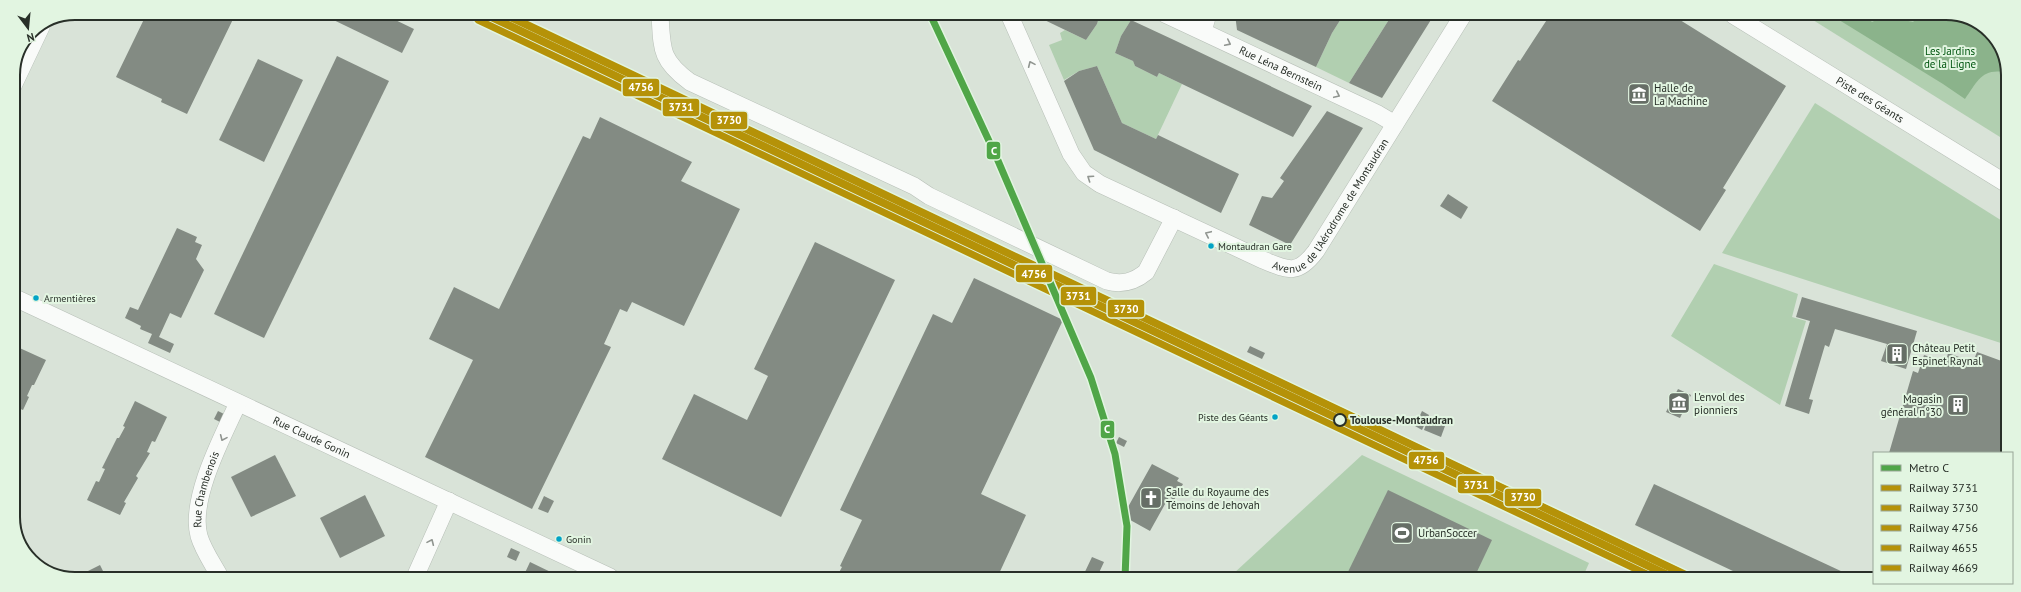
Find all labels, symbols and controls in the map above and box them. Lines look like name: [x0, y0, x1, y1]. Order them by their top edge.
north arrow: [8, 8, 48, 48]
text: N: [25, 30, 36, 45]
one-way arrow: [1224, 38, 1231, 46]
street label: Rue Léna Bernstein: [1237, 43, 1325, 94]
park label: Les Jardins de la Ligne: [1924, 44, 1977, 71]
one-way arrow: [1028, 61, 1036, 68]
street label: Piste des Géants: [1834, 73, 1907, 126]
line badge: 4756: [622, 78, 660, 97]
text: 4756: [629, 80, 653, 94]
museum icon: Halle de La Machine: [1626, 81, 1652, 107]
place label: Halle de La Machine: [1654, 81, 1708, 108]
one-way arrow: [1333, 90, 1341, 98]
line badge: 3731: [662, 98, 700, 117]
text: 3731: [669, 100, 693, 114]
line badge: 3730: [710, 111, 748, 130]
text: 3730: [717, 113, 741, 127]
street label: Avenue de l'Aérodrome de Montaudran: [1270, 136, 1391, 276]
line badge: C: [986, 141, 1001, 160]
text: C: [991, 144, 997, 158]
one-way arrow: [1088, 176, 1095, 183]
one-way arrow: [1204, 231, 1212, 239]
place label: Montaudran Gare: [1218, 240, 1292, 253]
marker: Montaudran Gare: [1206, 241, 1216, 251]
line badge: 4756: [1015, 264, 1053, 283]
text: 4756: [1022, 267, 1046, 281]
line badge: 3731: [1060, 286, 1097, 306]
text: 3731: [1066, 289, 1090, 303]
place label: Armentières: [44, 292, 96, 305]
marker: Armentières: [31, 293, 41, 303]
line badge: 3730: [1107, 299, 1145, 318]
text: 3730: [1114, 302, 1138, 316]
building icon: Château Petit Espinet Raynal: [1884, 341, 1910, 367]
place label: Château Petit Espinet Raynal: [1912, 341, 1982, 368]
museum icon: L'envol des pionniers: [1666, 390, 1692, 416]
place label: L'envol des pionniers: [1694, 390, 1745, 417]
place label: Magasin général n°30: [1881, 392, 1942, 419]
building icon: Magasin général n°30: [1945, 392, 1971, 418]
place label: Piste des Géants: [1198, 411, 1268, 424]
marker: Piste des Géants: [1270, 412, 1280, 422]
street label: Rue Claude Gonin: [271, 413, 353, 461]
marker: Toulouse-Montaudran: [1333, 413, 1347, 427]
place label: Toulouse-Montaudran: [1350, 413, 1453, 427]
line badge: C: [1100, 420, 1115, 439]
text: C: [1104, 422, 1110, 436]
one-way arrow: [219, 435, 227, 442]
street label: Rue Chambenois: [190, 449, 222, 528]
line badge: 4756: [1408, 451, 1445, 470]
legend: [1873, 452, 2013, 584]
text: 4756: [1414, 453, 1438, 467]
text: Metro C: [1909, 460, 1949, 475]
line badge: 3731: [1457, 475, 1495, 494]
text: 3731: [1464, 478, 1488, 492]
text: Railway 3731: [1909, 480, 1978, 495]
church icon: Salle du Royaume des Témoins de Jehovah: [1138, 485, 1164, 511]
place label: Salle du Royaume des Témoins de Jehovah: [1166, 485, 1269, 512]
line badge: 3730: [1504, 488, 1542, 507]
text: 3730: [1511, 490, 1535, 504]
text: Railway 3730: [1909, 500, 1978, 515]
sports icon: UrbanSoccer: [1389, 520, 1415, 546]
text: Railway 4756: [1909, 520, 1978, 535]
place label: UrbanSoccer: [1418, 526, 1477, 540]
place label: Gonin: [566, 533, 591, 546]
marker: Gonin: [554, 534, 564, 544]
one-way arrow: [426, 538, 434, 546]
text: Railway 4655: [1909, 540, 1978, 555]
text: Railway 4669: [1909, 560, 1978, 575]

